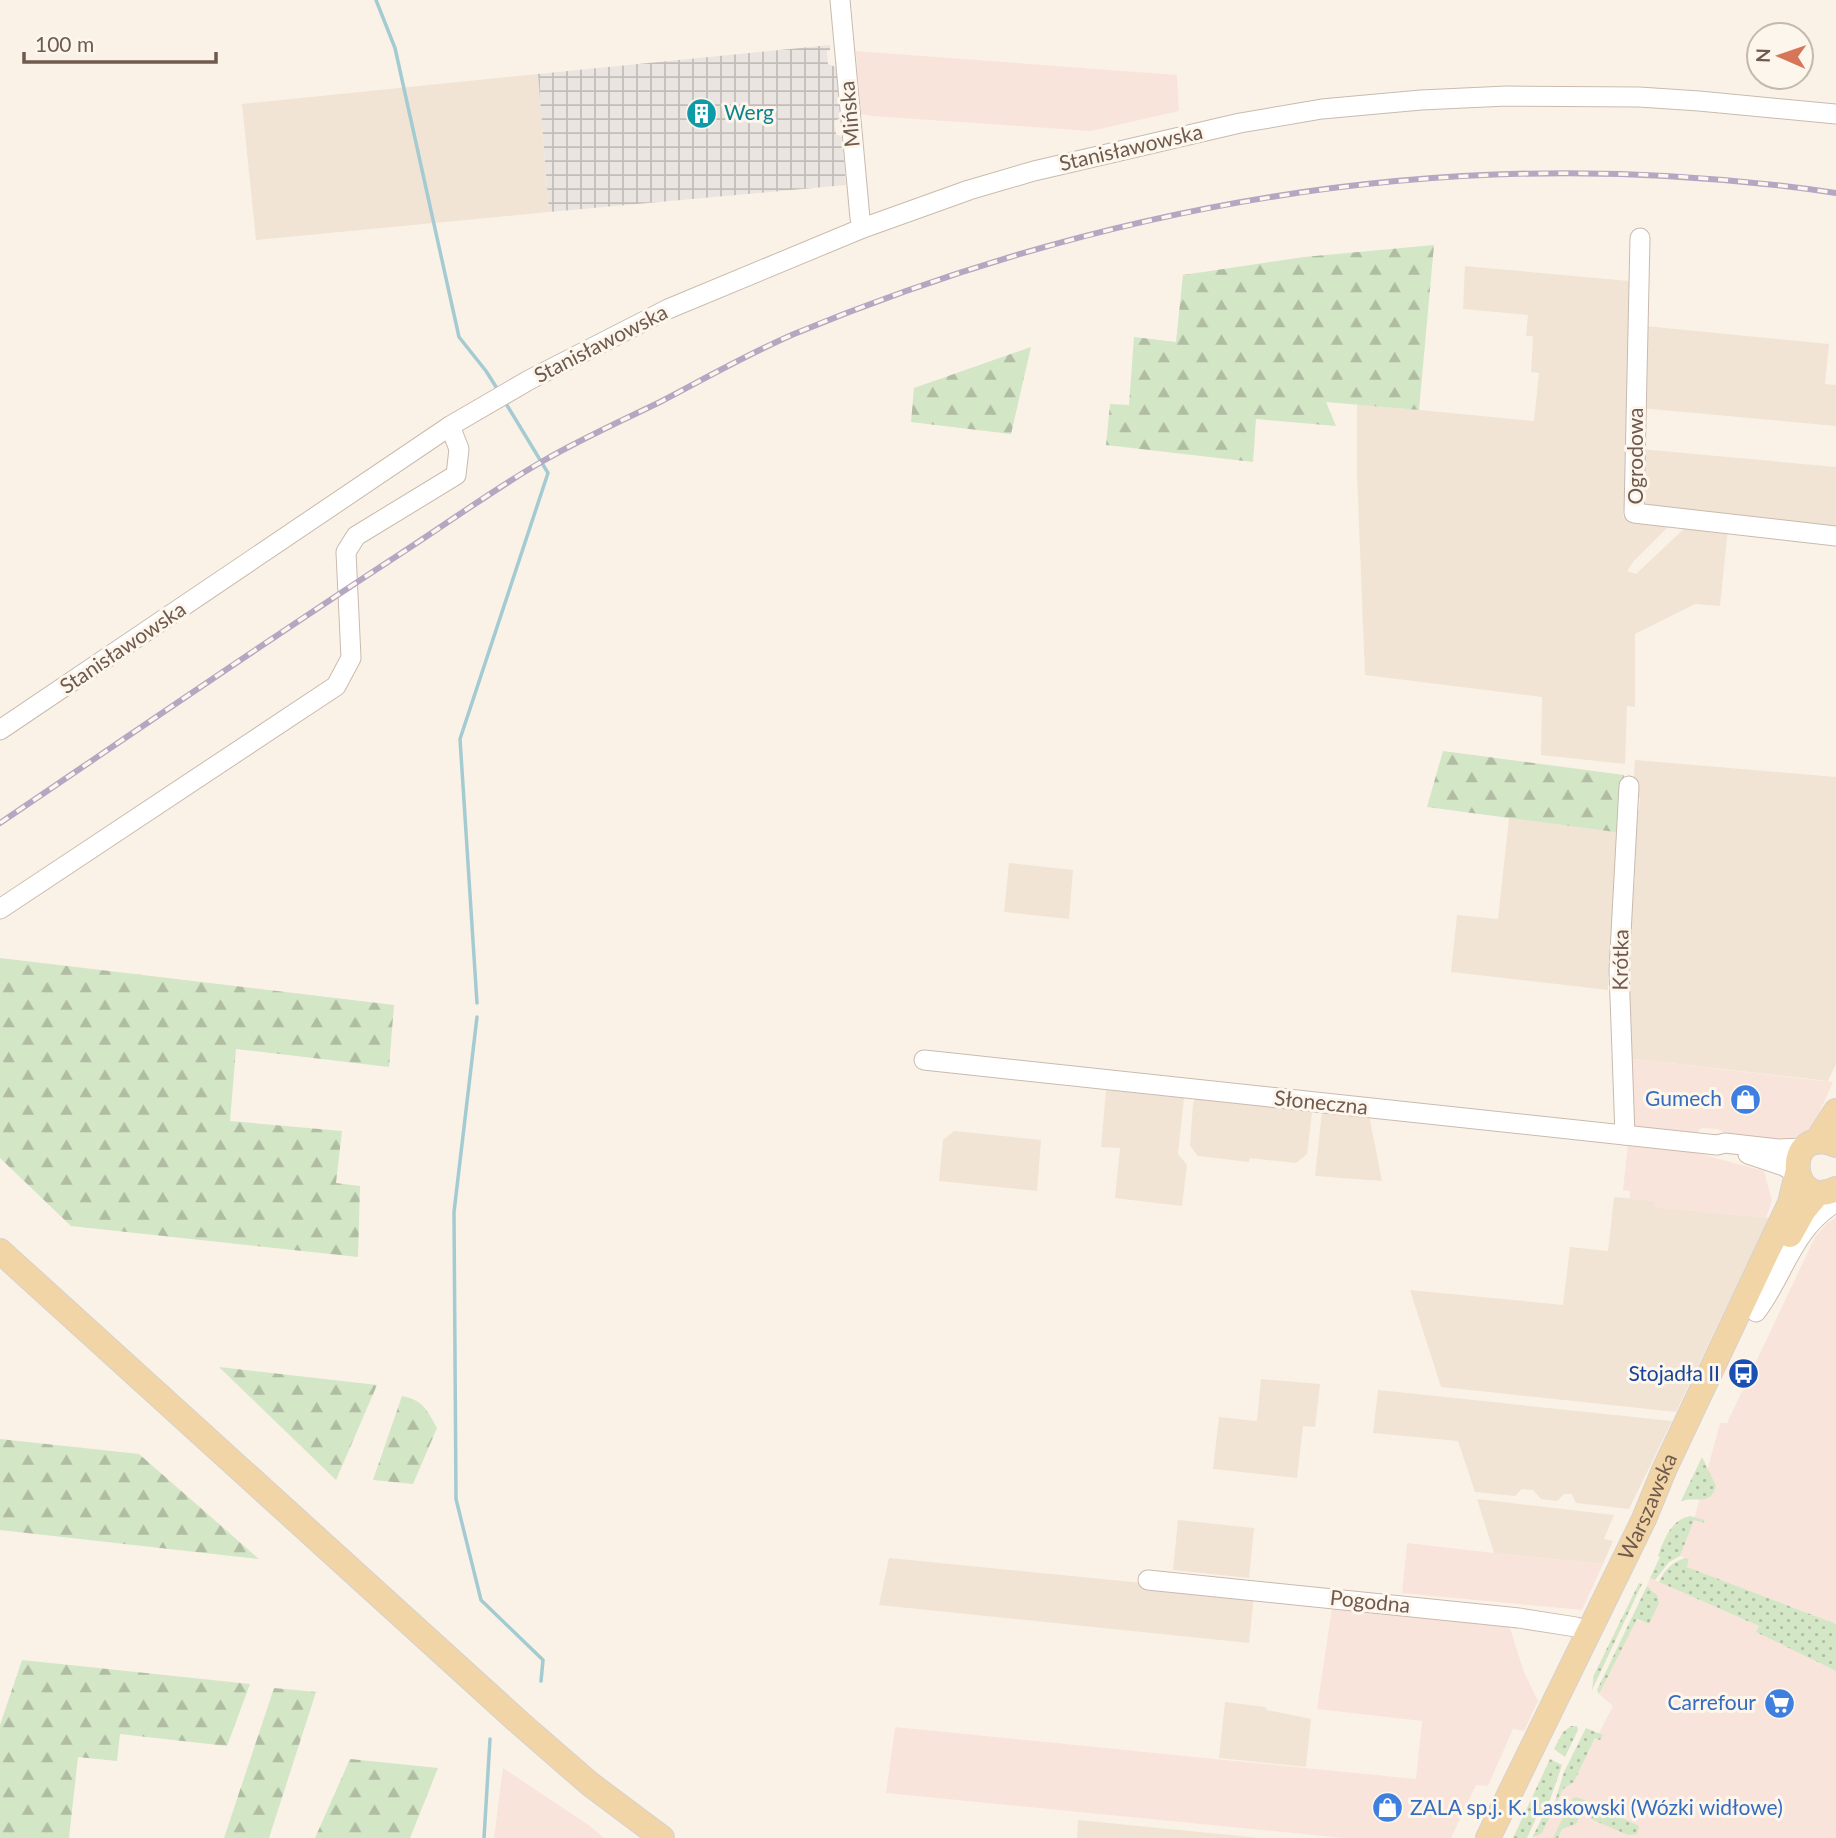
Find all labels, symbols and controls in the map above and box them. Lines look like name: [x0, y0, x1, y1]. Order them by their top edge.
scale bar: [24, 21, 217, 65]
north arrow: [1745, 21, 1815, 91]
text: 100 m: [35, 31, 94, 56]
text: N: [1751, 48, 1774, 63]
street label: Mińska: [833, 80, 864, 148]
building icon: Werg: [684, 96, 718, 130]
place label: Werg: [724, 99, 774, 124]
street label: Stanisławowska: [1057, 118, 1205, 175]
street label: Stanisławowska: [529, 298, 671, 387]
street label: Ogrodowa: [1622, 408, 1647, 504]
street label: Stanisławowska: [55, 595, 190, 698]
street label: Krótka: [1606, 929, 1633, 991]
shop icon: Gumech: [1728, 1082, 1762, 1116]
street label: Słoneczna: [1273, 1084, 1369, 1119]
place label: Gumech: [1645, 1085, 1722, 1110]
bus stop icon: Stojadła II: [1726, 1357, 1760, 1391]
place label: Stojadła II: [1628, 1360, 1720, 1385]
street label: Warszawska: [1612, 1449, 1681, 1564]
street label: Pogodna: [1329, 1584, 1411, 1617]
supermarket icon: Carrefour: [1762, 1686, 1796, 1720]
place label: Carrefour: [1667, 1689, 1756, 1714]
shop icon: ZALA sp.j. K. Laskowski (Wózki widłowe): [1370, 1791, 1404, 1825]
place label: ZALA sp.j. K. Laskowski (Wózki widłowe): [1410, 1794, 1783, 1819]

